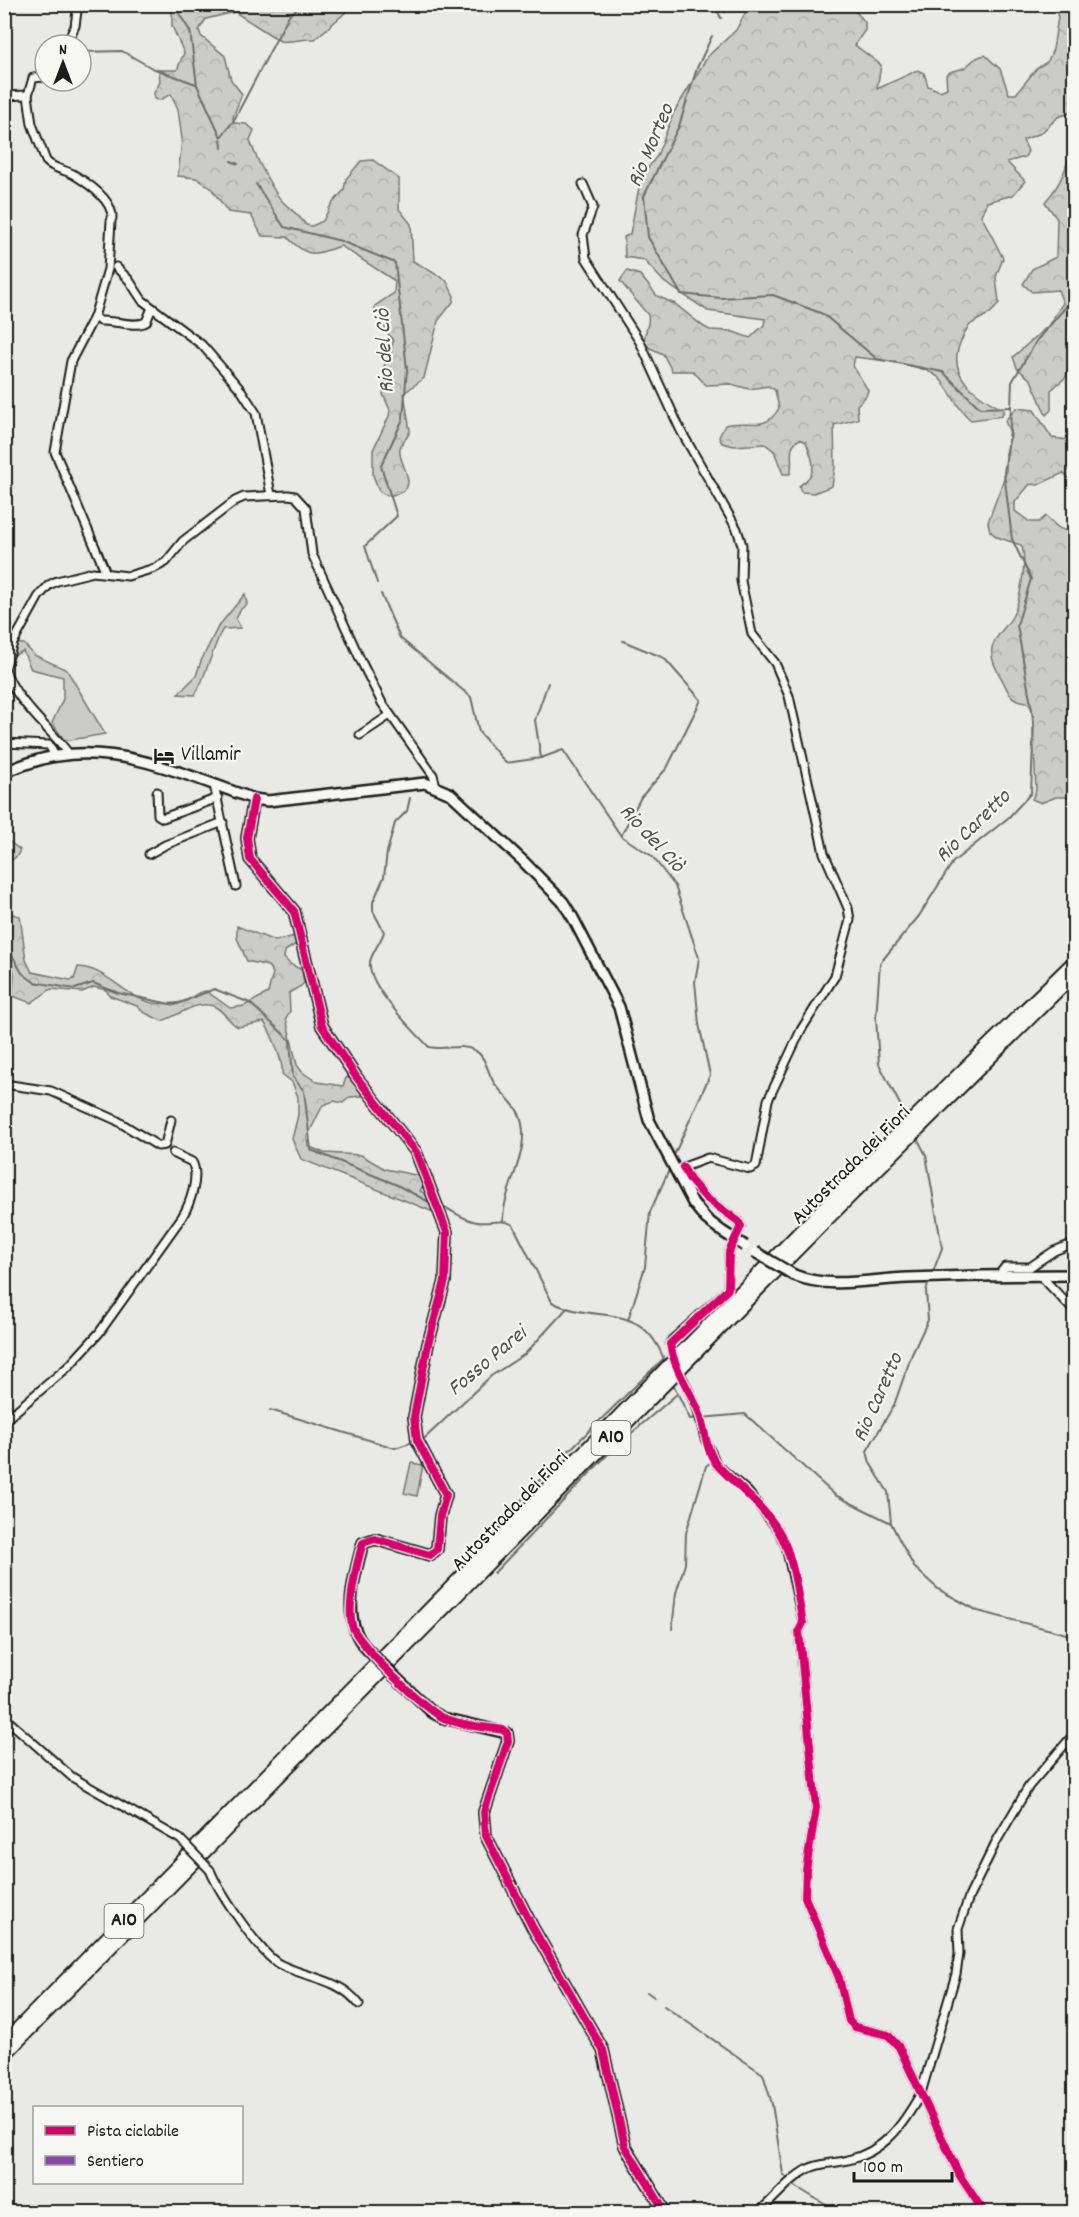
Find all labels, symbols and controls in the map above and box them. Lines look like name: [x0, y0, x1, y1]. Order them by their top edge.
north arrow: [33, 33, 93, 93]
text: N: [59, 39, 67, 62]
water label: Rio Morteo: [621, 98, 684, 193]
water label: Rio del Ciò: [368, 307, 404, 394]
place label: Villamir: [181, 741, 241, 771]
hotel icon: Villamir: [152, 744, 176, 768]
water label: Rio Caretto: [929, 782, 1020, 871]
water label: Rio del Ciò: [611, 798, 692, 881]
street label: Autostrada dei Fiori: [785, 1099, 919, 1233]
water label: Fosso Parei: [442, 1318, 537, 1404]
water label: Rio Caretto: [846, 1347, 913, 1448]
road number: A10: [592, 1421, 630, 1455]
street label: Autostrada dei Fiori: [445, 1445, 577, 1579]
road number: A10: [104, 1904, 144, 1938]
legend: [33, 2106, 243, 2184]
text: Pista ciclabile: [87, 2120, 179, 2145]
scale bar: [854, 2145, 952, 2183]
text: Sentiero: [87, 2150, 144, 2175]
text: 100 m: [863, 2156, 903, 2181]

